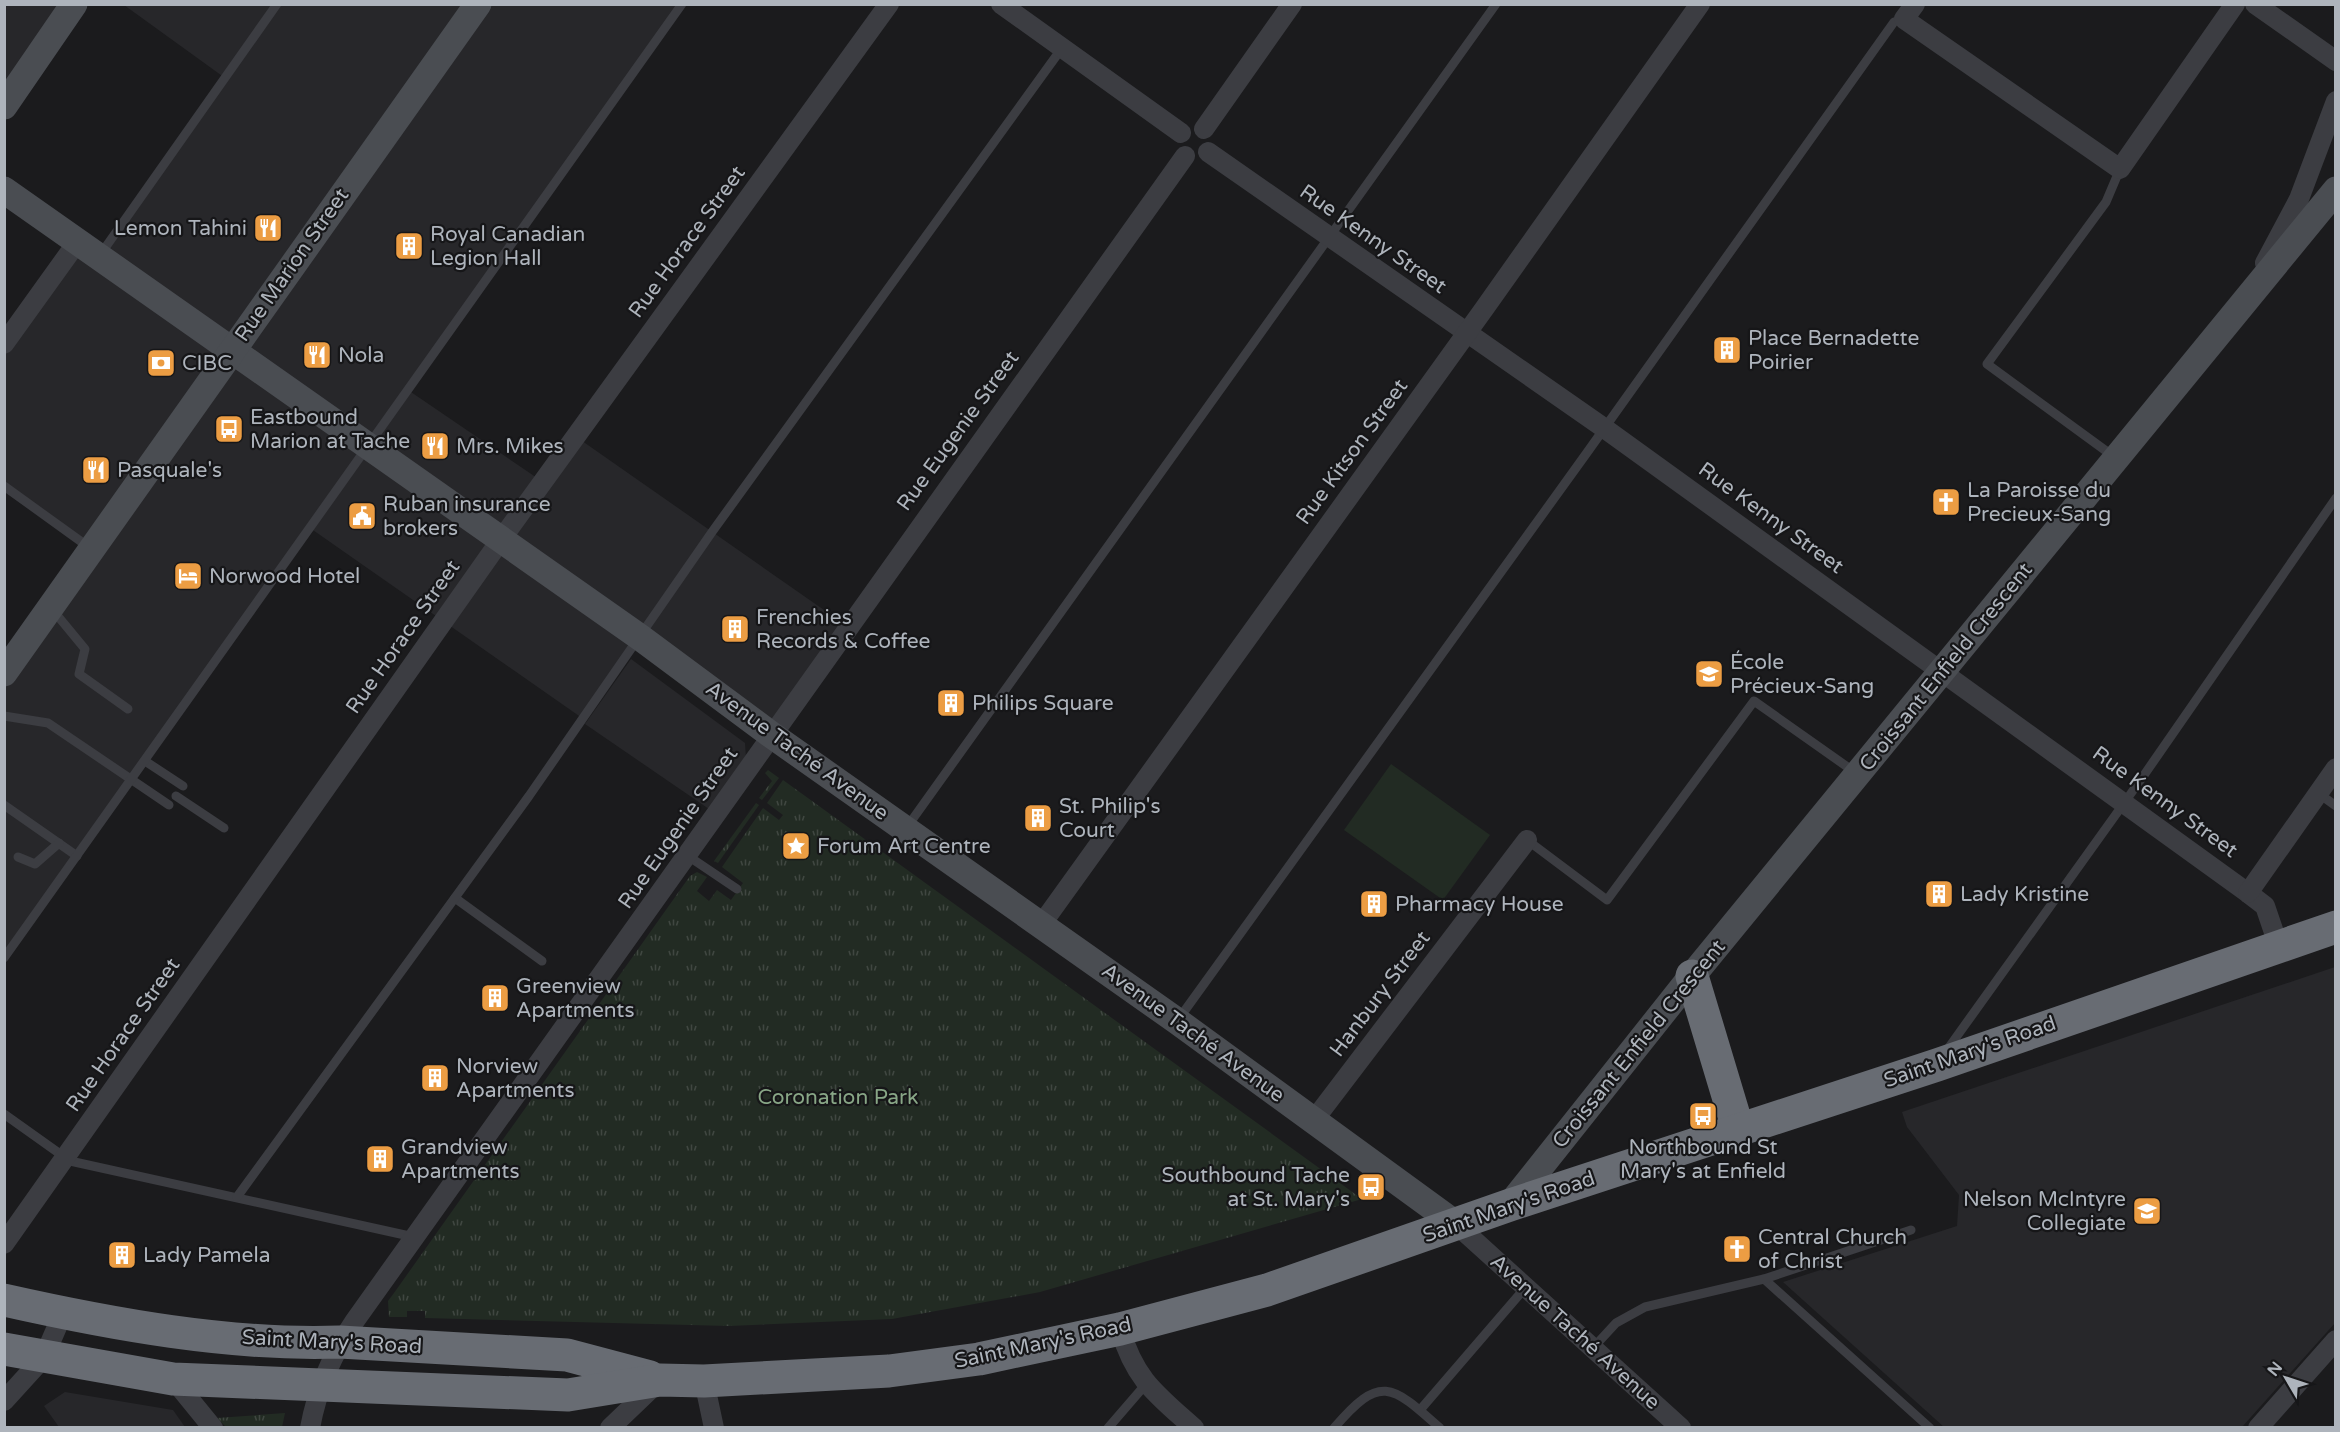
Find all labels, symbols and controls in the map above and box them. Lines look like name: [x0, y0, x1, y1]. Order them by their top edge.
street label: Rue Horace Street: [623, 161, 751, 323]
street label: Rue Kenny Street: [1295, 179, 1451, 299]
street label: Rue Marion Street: [230, 183, 354, 347]
restaurant icon: Lemon Tahini: [252, 212, 284, 244]
place label: Lemon Tahini: [114, 216, 247, 241]
place label: Royal Canadian Legion Hall: [430, 222, 585, 271]
building icon: Royal Canadian Legion Hall: [393, 230, 425, 262]
place label: Place Bernadette Poirier: [1748, 326, 1919, 375]
building icon: Place Bernadette Poirier: [1711, 334, 1743, 366]
restaurant icon: Nola: [301, 339, 333, 371]
place label: Nola: [338, 343, 384, 368]
street label: Rue Eugenie Street: [892, 346, 1024, 516]
bank icon: CIBC: [145, 347, 177, 379]
place label: CIBC: [182, 351, 232, 376]
street label: Rue Kitson Street: [1291, 374, 1413, 530]
place label: Eastbound Marion at Tache: [250, 405, 410, 454]
bus stop icon: Eastbound Marion at Tache: [213, 413, 245, 445]
restaurant icon: Mrs. Mikes: [419, 430, 451, 462]
place label: Mrs. Mikes: [456, 434, 564, 459]
restaurant icon: Pasquale's: [80, 454, 112, 486]
street label: Rue Kenny Street: [1694, 457, 1848, 579]
place label: Pasquale's: [117, 458, 222, 483]
place label: La Paroisse du Precieux-Sang: [1967, 478, 2111, 527]
church icon: La Paroisse du Precieux-Sang: [1930, 486, 1962, 518]
place label: Ruban insurance brokers: [383, 492, 551, 541]
public building icon: Ruban insurance brokers: [346, 500, 378, 532]
street label: Rue Horace Street: [341, 555, 465, 719]
street label: Croissant Enfield Crescent: [1854, 558, 2038, 776]
hotel icon: Norwood Hotel: [172, 560, 204, 592]
place label: Norwood Hotel: [209, 564, 360, 589]
place label: Frenchies Records & Coffee: [756, 605, 931, 654]
building icon: Frenchies Records & Coffee: [719, 613, 751, 645]
place label: École Précieux-Sang: [1730, 650, 1874, 699]
school or university icon: École Précieux-Sang: [1693, 658, 1725, 690]
street label: Avenue Taché Avenue: [701, 676, 893, 826]
building icon: Philips Square: [935, 687, 967, 719]
place label: Philips Square: [972, 691, 1114, 716]
street label: Rue Kenny Street: [2088, 741, 2242, 863]
street label: Rue Eugenie Street: [613, 742, 743, 914]
place label: St. Philip's Court: [1059, 794, 1161, 843]
building icon: St. Philip's Court: [1022, 802, 1054, 834]
place icon: Forum Art Centre: [780, 830, 812, 862]
place label: Forum Art Centre: [817, 834, 991, 859]
building icon: Lady Kristine: [1923, 878, 1955, 910]
place label: Lady Kristine: [1960, 882, 2089, 907]
building icon: Pharmacy House: [1358, 888, 1390, 920]
place label: Pharmacy House: [1395, 892, 1564, 917]
street label: Hanbury Street: [1324, 926, 1436, 1062]
street label: Croissant Enfield Crescent: [1547, 935, 1731, 1153]
street label: Rue Horace Street: [61, 953, 185, 1117]
street label: Avenue Taché Avenue: [1097, 958, 1289, 1108]
place label: Greenview Apartments: [516, 974, 634, 1023]
building icon: Greenview Apartments: [479, 982, 511, 1014]
street label: Saint Mary's Road: [1881, 1011, 2059, 1093]
place label: Norview Apartments: [456, 1054, 574, 1103]
building icon: Norview Apartments: [419, 1062, 451, 1094]
park label: Coronation Park: [758, 1085, 919, 1110]
bus stop icon: Northbound St Mary's at Enfield: [1687, 1100, 1719, 1132]
place label: Grandview Apartments: [401, 1135, 519, 1184]
place label: Northbound St Mary's at Enfield: [1620, 1135, 1786, 1184]
building icon: Grandview Apartments: [364, 1143, 396, 1175]
place label: Southbound Tache at St. Mary's: [1162, 1163, 1350, 1212]
street label: Saint Mary's Road: [1420, 1166, 1598, 1248]
bus stop icon: Southbound Tache at St. Mary's: [1355, 1171, 1387, 1203]
place label: Nelson McIntyre Collegiate: [1963, 1187, 2126, 1236]
school or university icon: Nelson McIntyre Collegiate: [2131, 1195, 2163, 1227]
place label: Central Church of Christ: [1758, 1225, 1907, 1274]
church icon: Central Church of Christ: [1721, 1233, 1753, 1265]
building icon: Lady Pamela: [106, 1239, 138, 1271]
place label: Lady Pamela: [143, 1243, 270, 1268]
street label: Avenue Taché Avenue: [1485, 1249, 1665, 1415]
street label: Saint Mary's Road: [952, 1312, 1134, 1374]
street label: Saint Mary's Road: [241, 1325, 423, 1359]
north arrow: [2256, 1348, 2316, 1408]
text: N: [2263, 1358, 2287, 1380]

